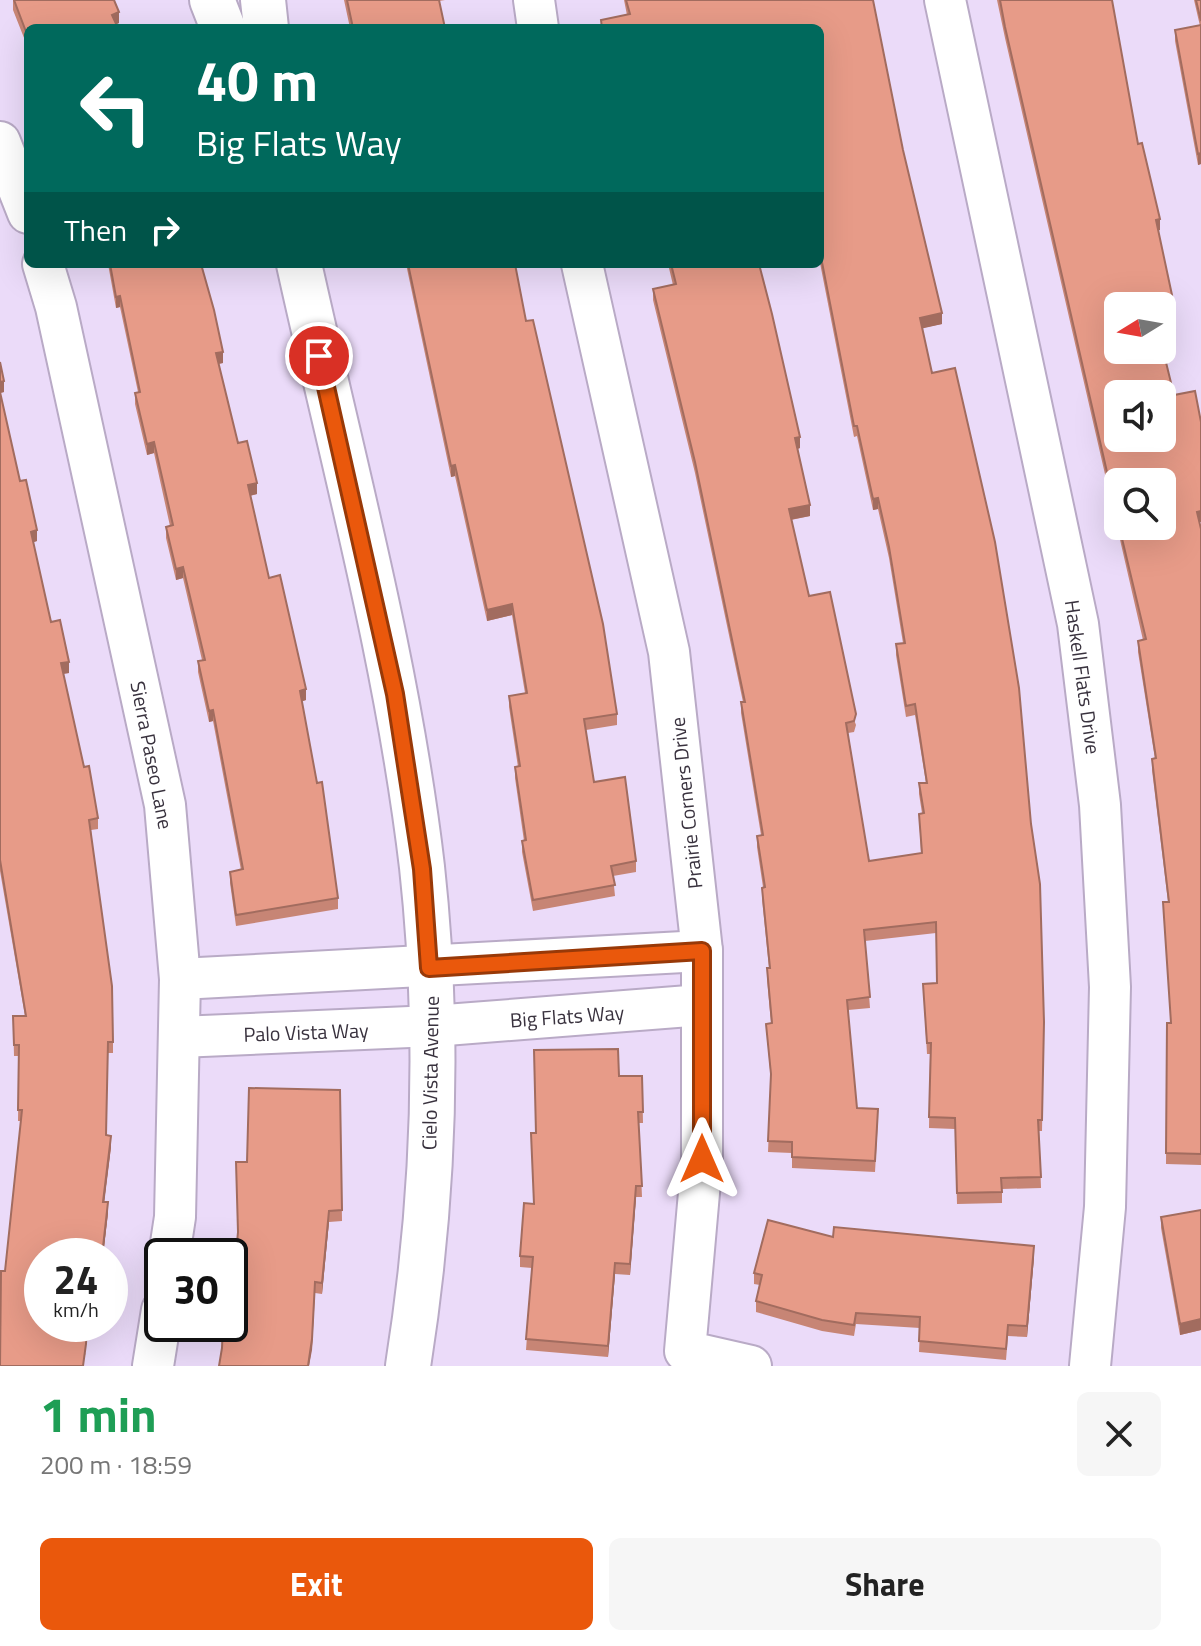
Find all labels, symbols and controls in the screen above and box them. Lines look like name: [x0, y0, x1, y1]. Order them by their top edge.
text: 40 m: [196, 38, 318, 123]
icon: left: [64, 56, 168, 160]
text: Big Flats Way: [196, 115, 402, 170]
text: Then: [64, 207, 127, 253]
icon: right: [143, 208, 187, 252]
north arrow: [1104, 292, 1176, 364]
map controls: [1104, 292, 1176, 540]
pin: [285, 322, 353, 390]
icon: arrive: [297, 334, 341, 378]
button: sound: [1104, 380, 1176, 452]
button: search: [1104, 468, 1176, 540]
street label: Haskell Flats Drive: [1057, 598, 1109, 756]
street label: Sierra Paseo Lane: [122, 678, 182, 832]
street label: Prairie Corners Drive: [662, 716, 710, 890]
street label: Cielo Vista Avenue: [413, 996, 447, 1150]
street label: Big Flats Way: [509, 997, 625, 1035]
street label: Palo Vista Way: [243, 1014, 369, 1050]
position arrow: [660, 1117, 744, 1201]
speed limit sign: 30: [144, 1238, 248, 1342]
text: 24: [54, 1249, 98, 1310]
text: km/h: [53, 1294, 99, 1325]
text: 1 min: [40, 1378, 157, 1451]
button: close: [1077, 1392, 1161, 1476]
text: 200 m · 18:59: [40, 1445, 192, 1484]
button: Exit: [40, 1538, 593, 1630]
button: Share: [609, 1538, 1161, 1630]

